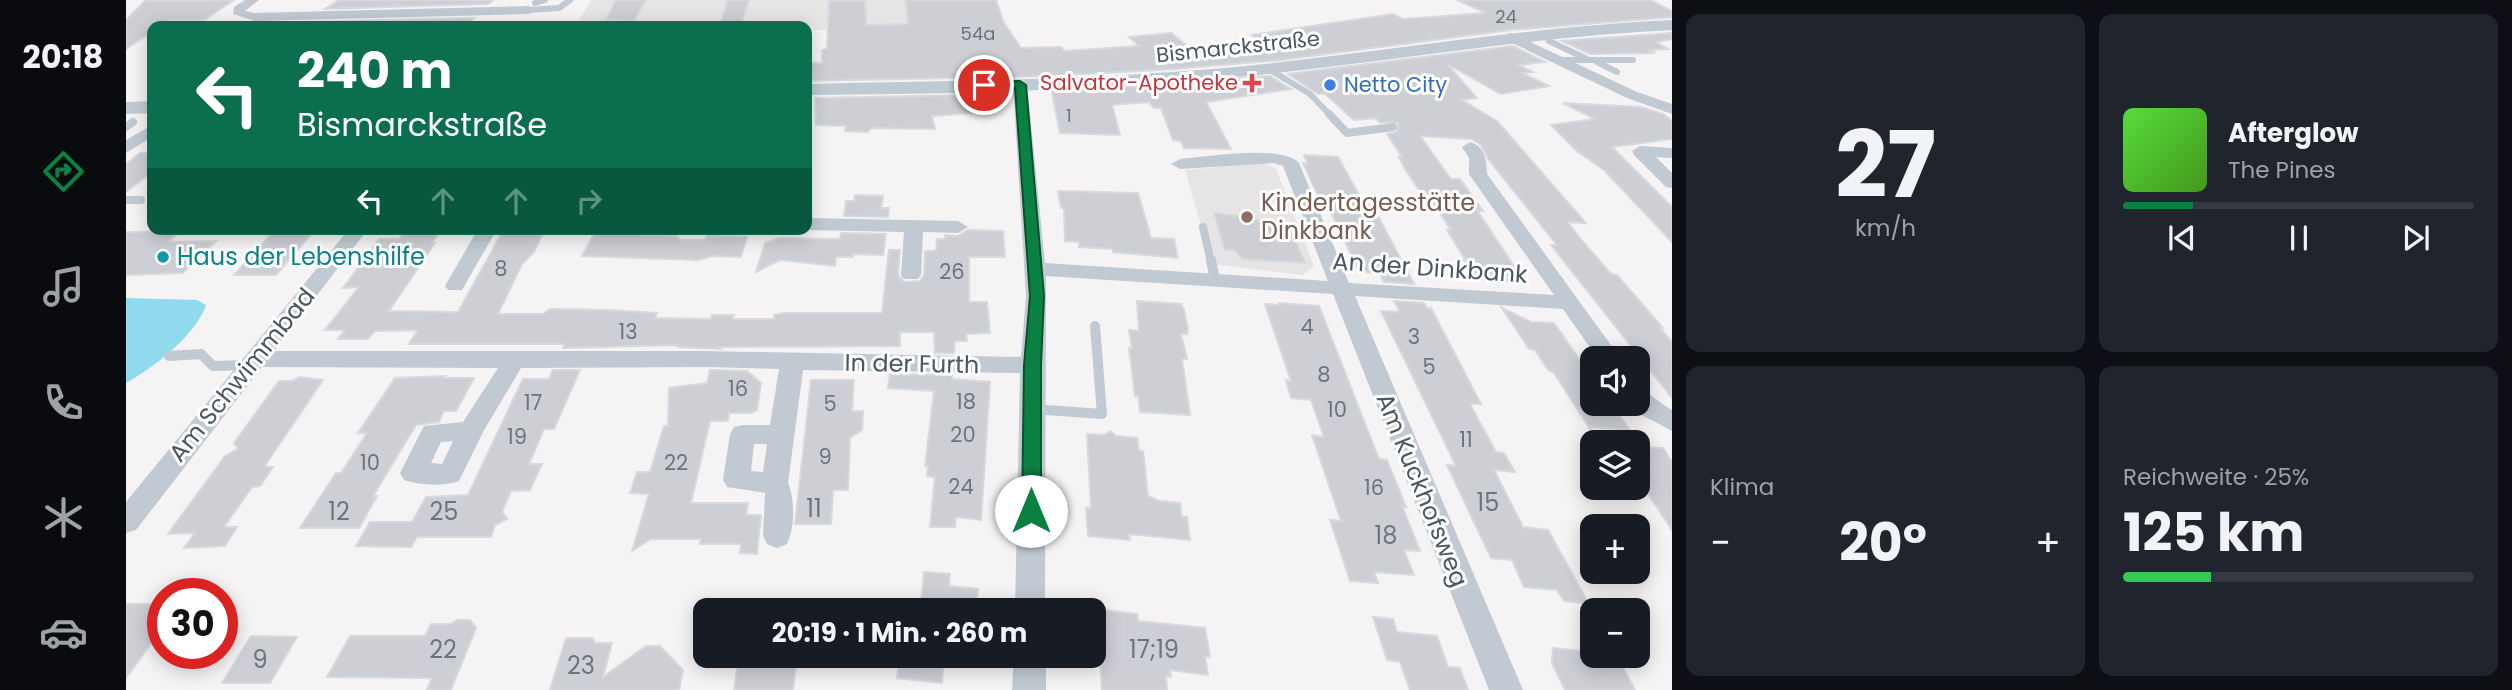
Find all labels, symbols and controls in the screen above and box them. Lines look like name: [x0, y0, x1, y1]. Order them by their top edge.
house number: 24: [1495, 4, 1517, 29]
house number: 54a: [961, 21, 995, 46]
street label: Bismarckstraße: [1155, 24, 1321, 70]
text: 20:18: [23, 34, 104, 79]
text: 240 m: [297, 37, 452, 105]
icon: left: [182, 49, 273, 140]
pin: [954, 55, 1014, 115]
icon: arrive: [965, 66, 1003, 104]
place label: Salvator-Apotheke: [1040, 68, 1238, 97]
place label: Netto City: [1344, 70, 1447, 99]
marker: Salvator-Apotheke: [1244, 75, 1260, 91]
marker: Netto City: [1322, 77, 1338, 93]
text: 27: [1835, 101, 1936, 229]
text: Bismarckstraße: [297, 102, 547, 147]
house number: 1: [1066, 103, 1072, 128]
text: Afterglow: [2228, 115, 2359, 151]
icon: directions: [39, 147, 88, 196]
text: The Pines: [2228, 154, 2336, 186]
icon: left: [351, 182, 389, 220]
icon: ahead: [424, 182, 462, 220]
icon: ahead: [497, 182, 535, 220]
icon: right: [570, 182, 608, 220]
place label: Kindertagesstätte Dinkbank: [1261, 186, 1475, 247]
marker: Kindertagesstätte Dinkbank: [1239, 209, 1255, 225]
text: km/h: [1855, 212, 1916, 244]
icon: previous: [2163, 219, 2201, 257]
icon: pause: [2280, 219, 2318, 257]
icon: next: [2397, 219, 2435, 257]
place label: Haus der Lebenshilfe: [177, 240, 425, 273]
street label: An der Dinkbank: [1332, 244, 1529, 291]
marker: Haus der Lebenshilfe: [155, 249, 171, 265]
house number: 8: [494, 254, 508, 283]
house number: 26: [939, 257, 965, 286]
icon: music: [39, 262, 88, 311]
street label: Am Schwimmbad: [161, 281, 322, 469]
house number: 4: [1300, 312, 1314, 341]
house number: 13: [618, 317, 638, 346]
house number: 3: [1408, 322, 1420, 351]
street label: In der Furth: [844, 346, 980, 381]
map controls: [1580, 346, 1650, 668]
button: sound: [1580, 346, 1650, 416]
house number: 5: [1422, 352, 1436, 381]
house number: 8: [1317, 360, 1331, 389]
house number: 16: [728, 374, 748, 403]
icon: phone: [39, 378, 88, 427]
house number: 18: [956, 387, 976, 416]
house number: 17: [524, 388, 542, 417]
street label: Am Kuckhofsweg: [1369, 388, 1476, 591]
house number: 5: [823, 389, 837, 418]
house number: 10: [1327, 395, 1347, 424]
house number: 20: [950, 420, 976, 449]
house number: 19: [507, 422, 527, 451]
house number: 11: [1459, 425, 1473, 454]
button: layers: [1580, 430, 1650, 500]
house number: 9: [818, 442, 832, 471]
house number: 10: [360, 448, 380, 477]
house number: 22: [664, 448, 688, 477]
text: Reichweite · 25%: [2123, 461, 2309, 493]
text: Klima: [1710, 471, 1774, 503]
house number: 24: [948, 472, 974, 501]
house number: 16: [1364, 473, 1384, 502]
position arrow: [994, 474, 1068, 548]
house number: 15: [1477, 486, 1499, 519]
house number: 11: [806, 492, 822, 525]
icon: climate: [39, 493, 88, 542]
house number: 12: [328, 495, 350, 528]
house number: 25: [430, 495, 458, 528]
text: 125 km: [2123, 496, 2304, 569]
text: 20°: [1839, 506, 1927, 579]
button: +: [1580, 514, 1650, 584]
text: −: [1710, 516, 1731, 569]
text: +: [2035, 516, 2061, 569]
house number: 18: [1375, 519, 1397, 552]
speed limit sign: 30: [147, 578, 238, 669]
button: −: [1580, 598, 1650, 668]
icon: car: [39, 608, 88, 657]
text: 20:19 · 1 Min. · 260 m: [772, 615, 1027, 651]
house number: 22: [429, 633, 457, 666]
house number: 17;19: [1129, 633, 1179, 666]
house number: 9: [252, 643, 268, 676]
house number: 23: [567, 649, 595, 682]

